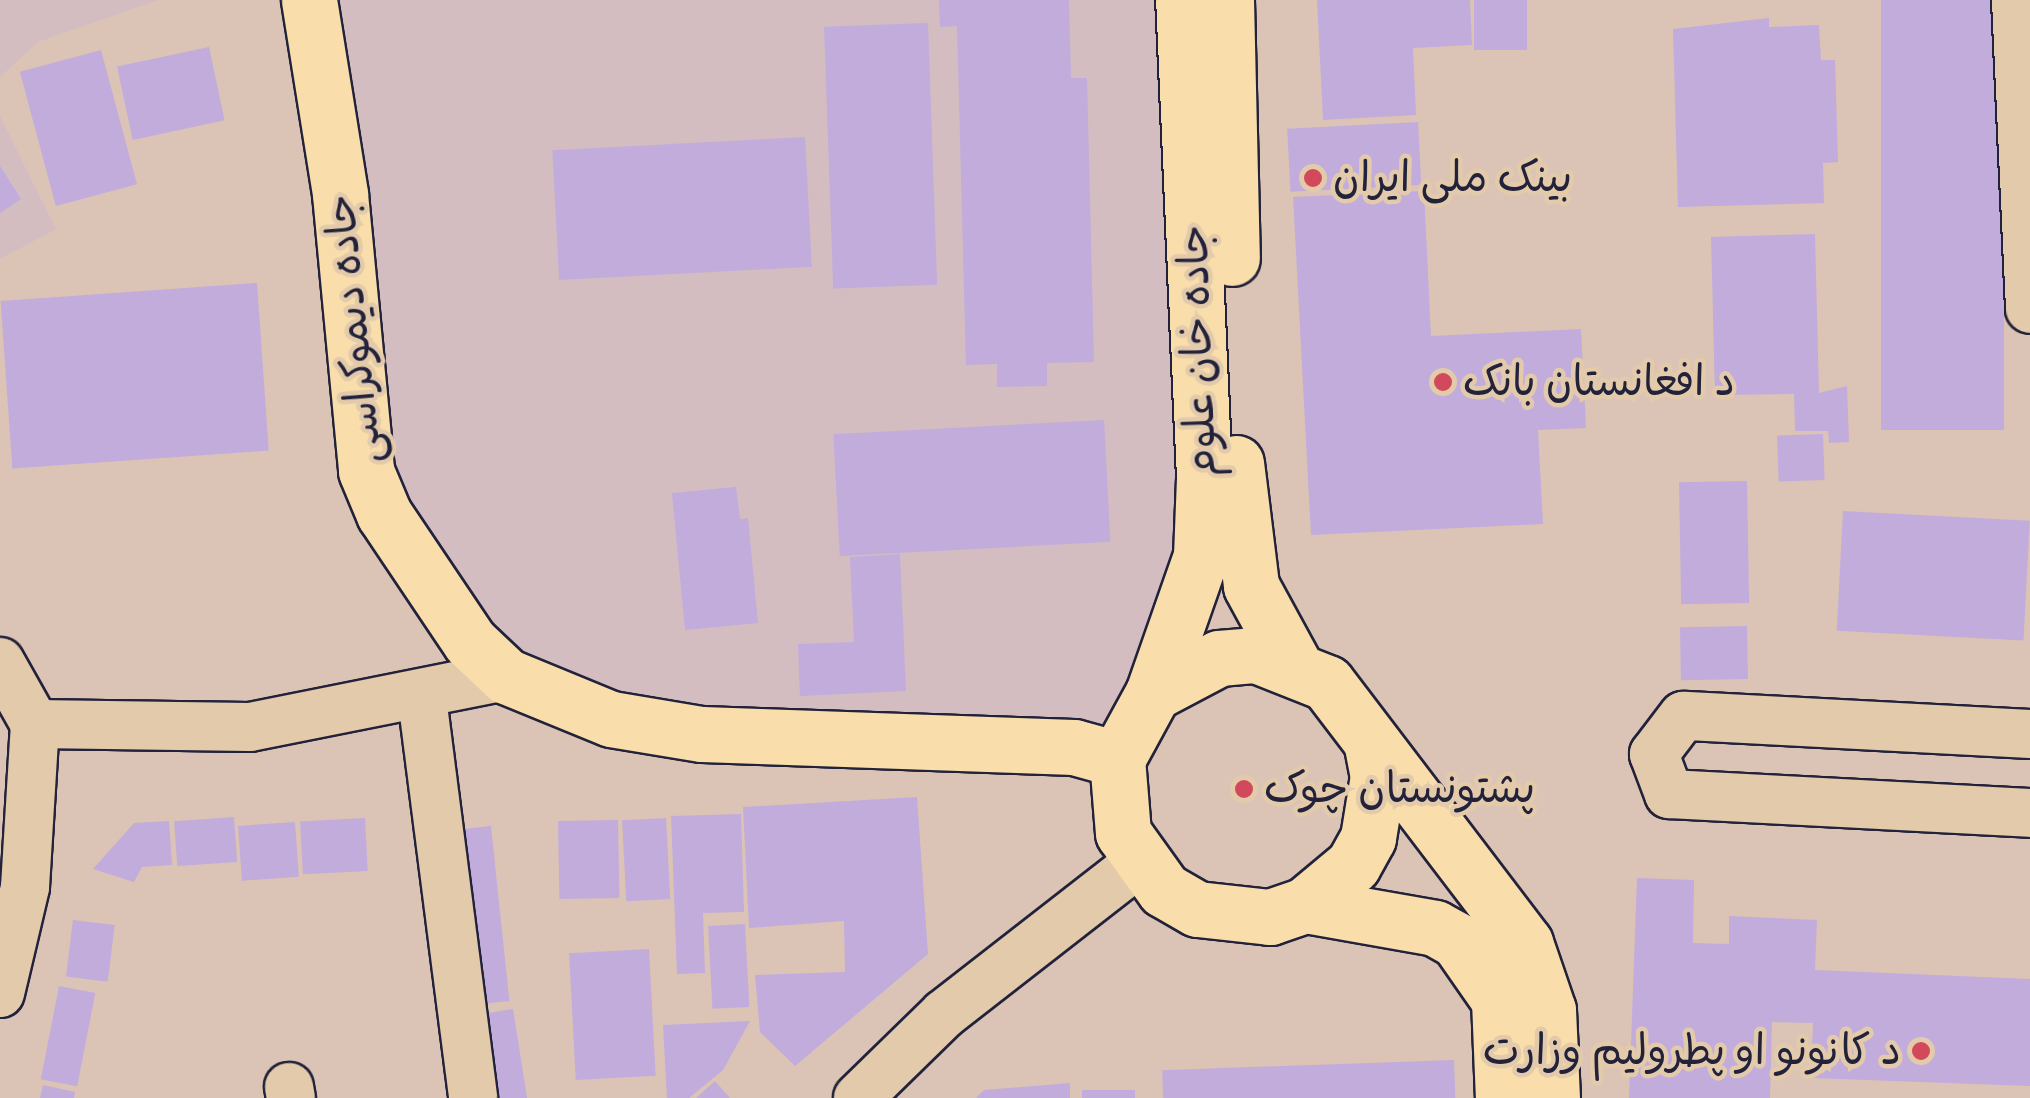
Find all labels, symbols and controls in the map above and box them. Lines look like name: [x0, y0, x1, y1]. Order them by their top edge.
place label: بینک ملی ایران: [1333, 153, 1572, 203]
marker: بینک ملی ایران: [1302, 167, 1324, 189]
street label: جاده دیموکراسی: [315, 192, 393, 466]
street label: جادہ خان علوم: [1168, 224, 1228, 478]
place label: د افغانستان بانک: [1463, 357, 1735, 407]
marker: د افغانستان بانک: [1432, 371, 1454, 393]
place label: پشتونستان چوک: [1264, 764, 1535, 814]
marker: پشتونستان چوک: [1233, 778, 1255, 800]
place label: د کانونو او پطرولیم وزارت: [1483, 1026, 1901, 1076]
marker: د کانونو او پطرولیم وزارت: [1910, 1040, 1932, 1062]

